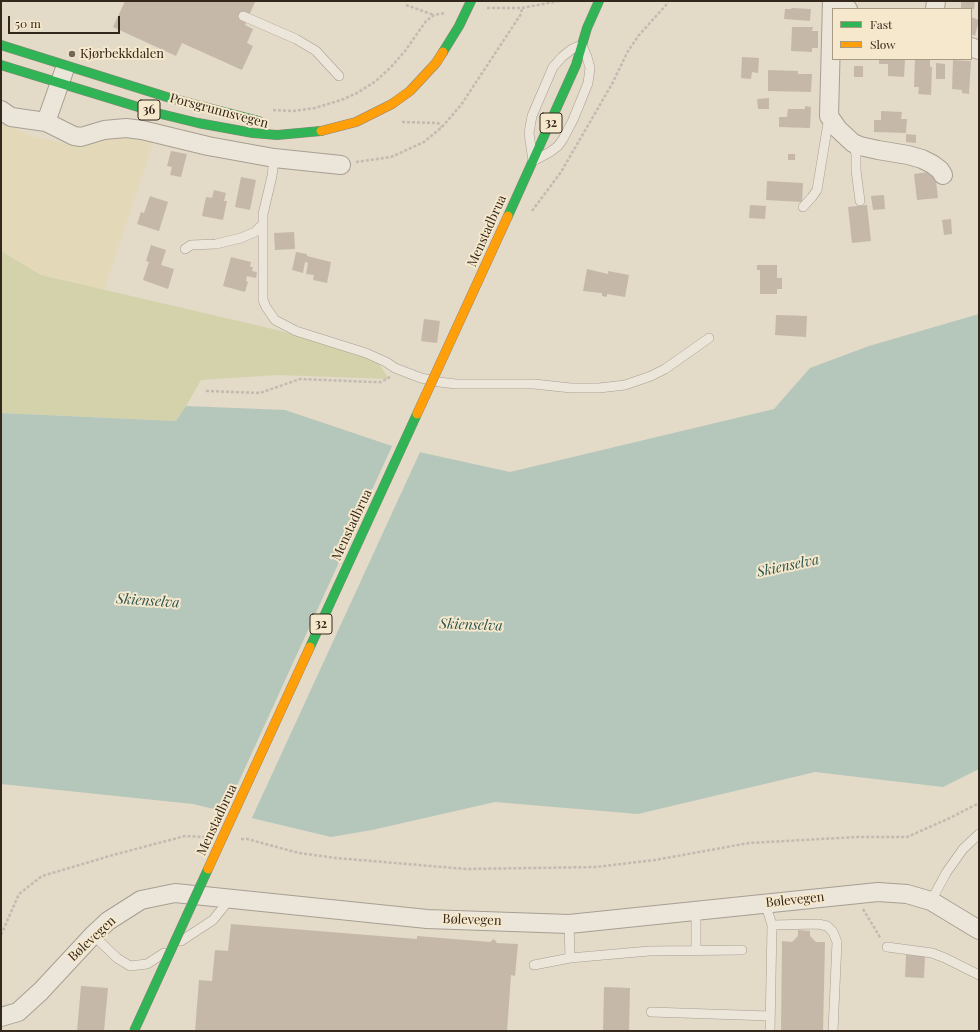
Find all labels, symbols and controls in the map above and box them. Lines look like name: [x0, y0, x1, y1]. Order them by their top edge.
scale bar: [10, 8, 122, 34]
legend: [832, 8, 972, 60]
text: 50 m: [15, 15, 41, 31]
text: Fast: [870, 16, 892, 32]
text: Slow: [870, 36, 896, 52]
place label: Kjørbekkdalen: [80, 46, 164, 62]
marker: Kjørbekkdalen: [67, 49, 77, 59]
street label: Porsgrunnsvegen: [168, 90, 270, 132]
road number: 36: [138, 100, 160, 120]
road number: 32: [540, 113, 562, 133]
street label: Menstadbrua: [464, 193, 510, 269]
street label: Menstadbrua: [329, 487, 375, 563]
water label: Skienselva: [755, 551, 821, 581]
water label: Skienselva: [116, 590, 180, 612]
road number: 32: [310, 614, 332, 634]
water label: Skienselva: [439, 616, 503, 634]
street label: Menstadbrua: [194, 782, 240, 858]
street label: Bølevegen: [765, 889, 825, 911]
street label: Bølevegen: [442, 911, 502, 929]
street label: Bølevegen: [65, 913, 119, 965]

